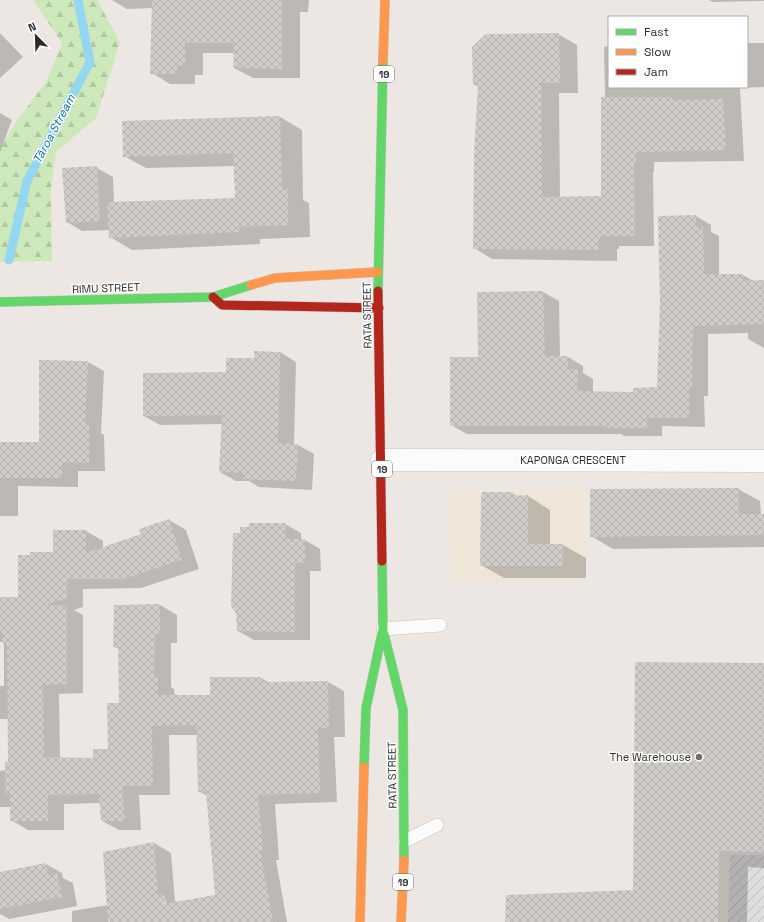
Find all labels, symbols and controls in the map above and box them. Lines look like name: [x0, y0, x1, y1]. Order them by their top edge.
north arrow: [16, 16, 56, 56]
legend: [608, 16, 748, 88]
text: N: [26, 19, 38, 35]
text: Fast: [644, 24, 669, 40]
text: Slow: [644, 44, 671, 60]
text: Jam: [644, 64, 668, 80]
road number: 19: [374, 66, 394, 82]
water label: Tāroa Stream: [29, 91, 79, 166]
street label: RIMU STREET: [72, 280, 141, 296]
street label: RATA STREET: [359, 281, 375, 349]
street label: KAPONGA CRESCENT: [520, 453, 626, 467]
road number: 19: [372, 461, 392, 477]
street label: RATA STREET: [384, 741, 400, 809]
place label: The Warehouse: [610, 750, 691, 764]
marker: The Warehouse: [694, 752, 704, 762]
road number: 19: [393, 874, 413, 890]

